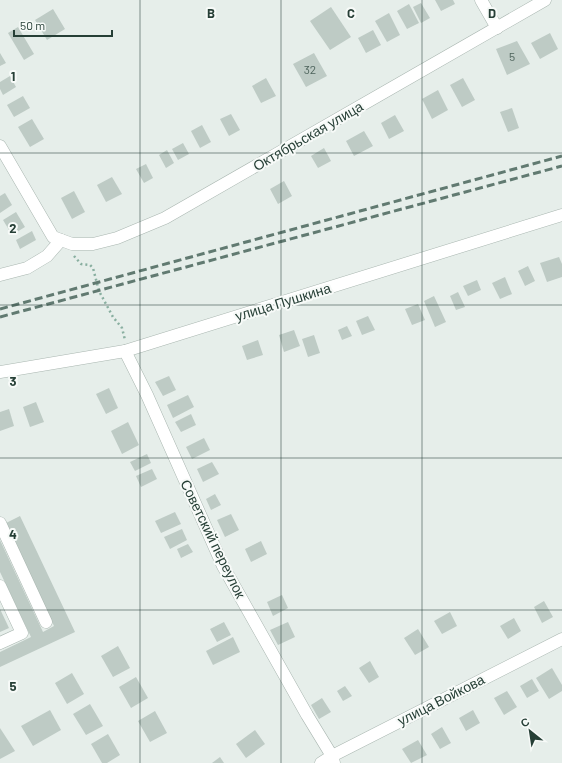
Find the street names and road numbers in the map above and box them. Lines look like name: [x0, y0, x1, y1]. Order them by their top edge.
street label: Октябрьская улица: [250, 97, 366, 174]
street label: улица Пушкина: [233, 279, 333, 324]
street label: Советский переулок: [177, 477, 250, 602]
street label: улица Войкова: [394, 670, 487, 729]

